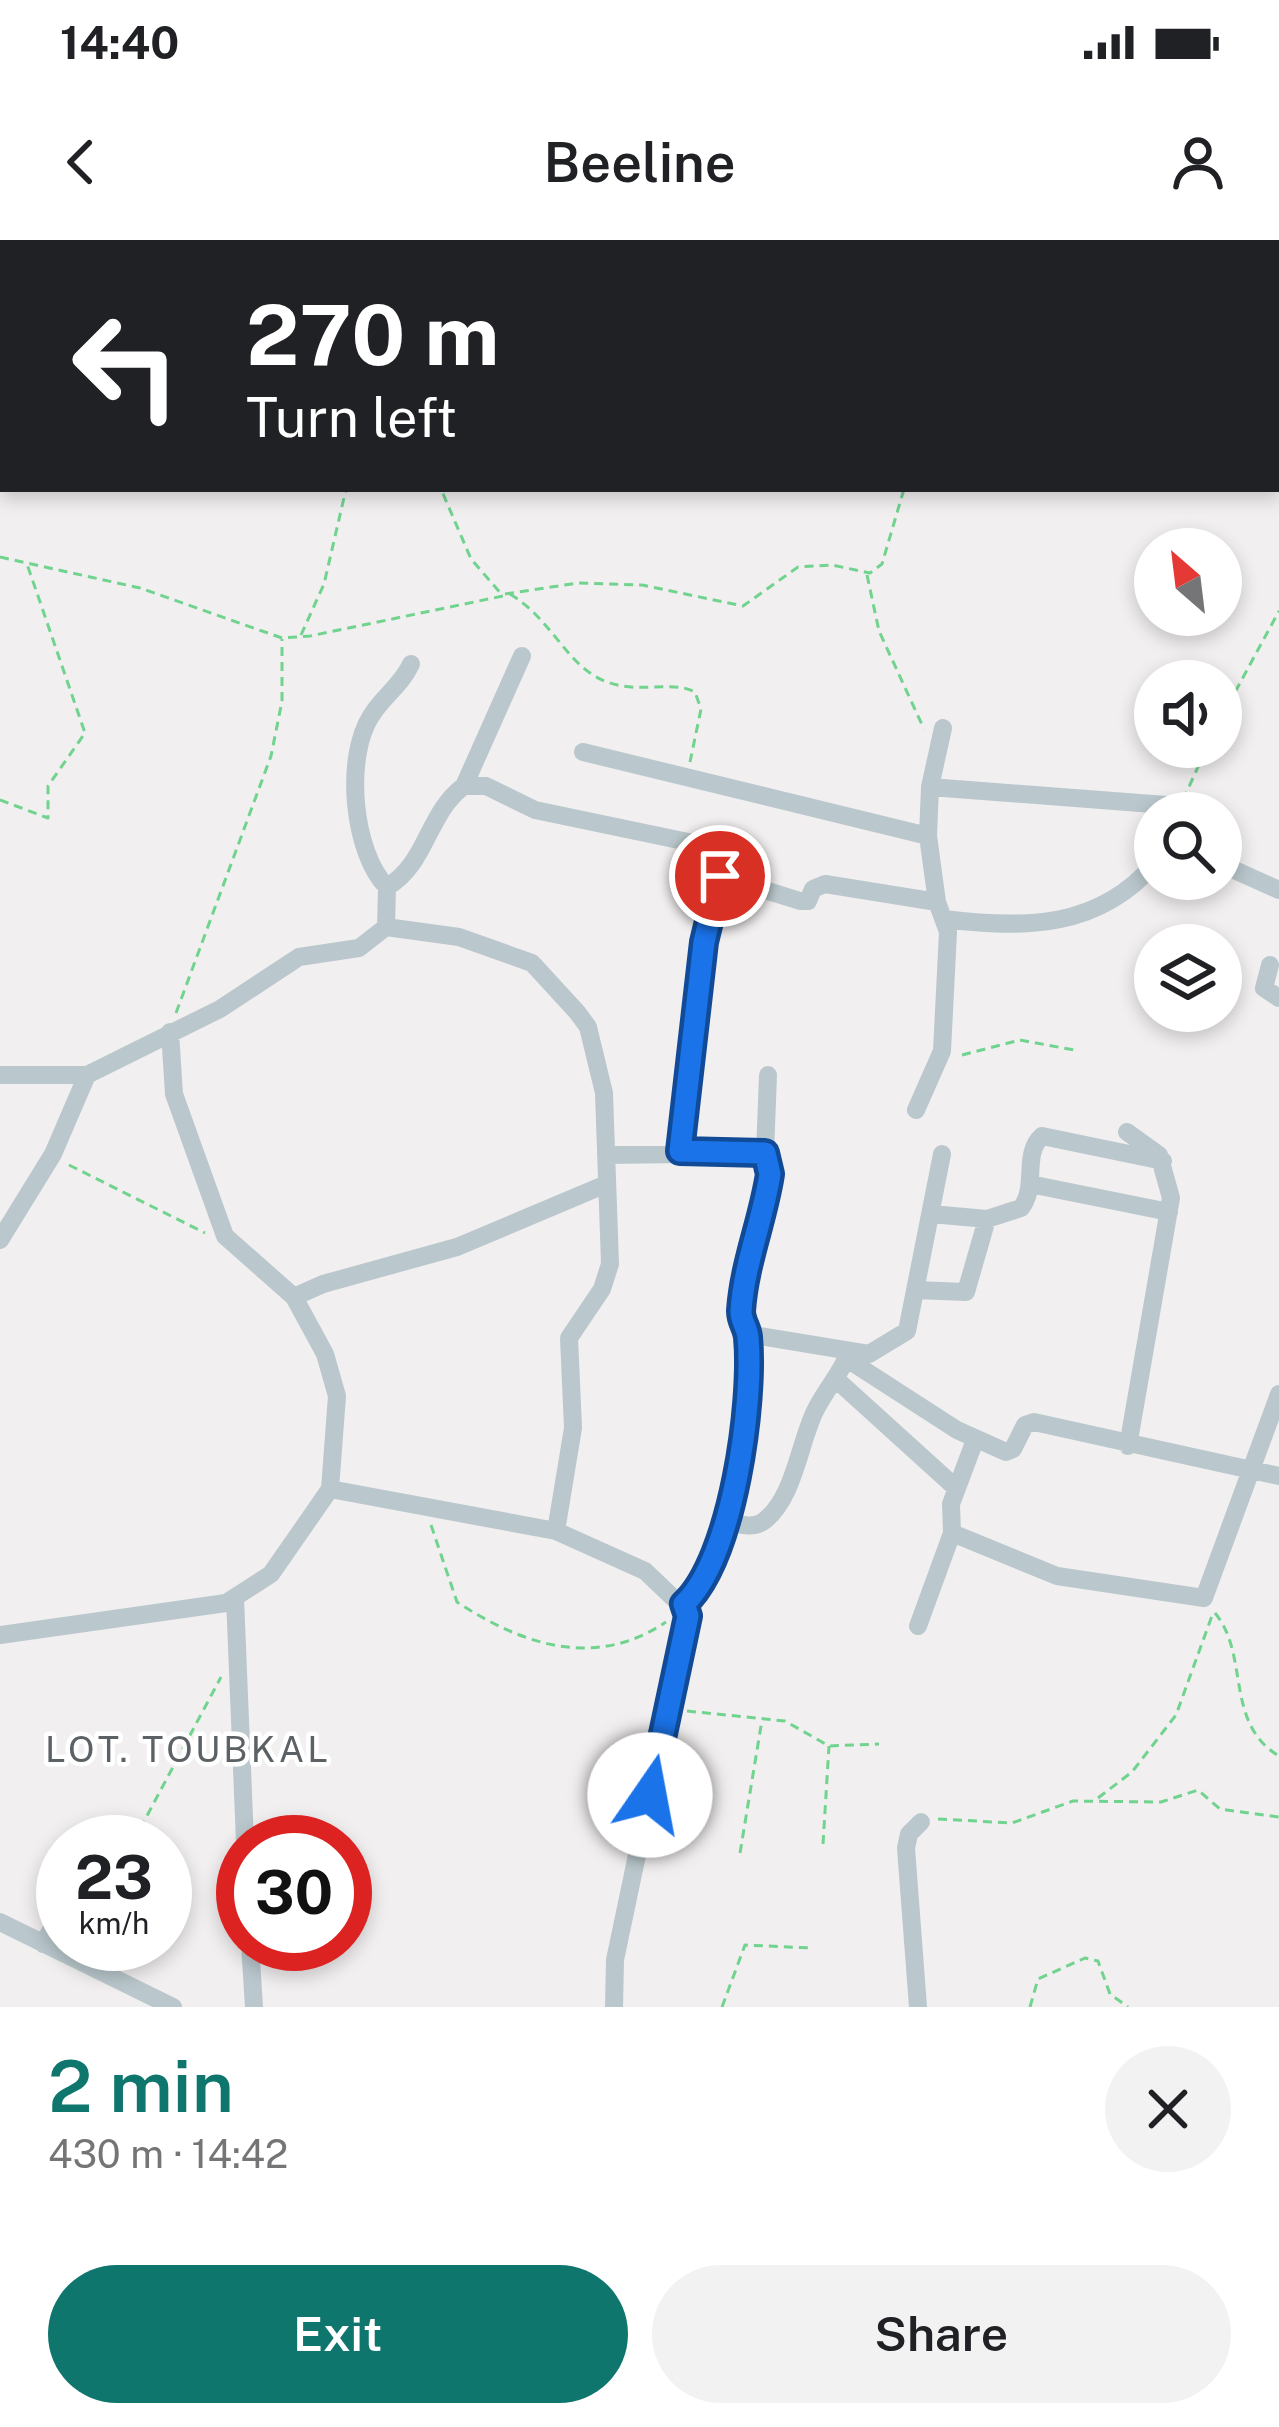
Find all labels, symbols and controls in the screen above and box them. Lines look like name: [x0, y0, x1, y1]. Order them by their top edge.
text: 14:40: [60, 16, 179, 69]
icon: back: [48, 129, 114, 195]
icon: person: [1165, 129, 1231, 195]
text: Beeline: [543, 131, 736, 194]
text: 270 m: [246, 285, 499, 384]
icon: left: [48, 288, 204, 444]
text: Turn left: [246, 386, 457, 449]
north arrow: [1134, 528, 1242, 636]
map controls: [1134, 528, 1242, 1032]
button: sound: [1134, 660, 1242, 768]
button: search: [1134, 792, 1242, 900]
pin: [669, 825, 771, 927]
icon: arrive: [687, 843, 753, 909]
button: layers: [1134, 924, 1242, 1032]
district label: LOT. TOUBKAL: [45, 1728, 331, 1770]
position arrow: [587, 1732, 713, 1858]
speed limit sign: 30: [216, 1815, 372, 1971]
text: 23: [75, 1842, 153, 1913]
text: km/h: [79, 1905, 149, 1941]
text: 2 min: [48, 2044, 234, 2128]
button: close: [1105, 2046, 1231, 2172]
text: 430 m · 14:42: [48, 2131, 288, 2177]
button: Exit: [48, 2265, 628, 2403]
button: Share: [652, 2265, 1231, 2403]

